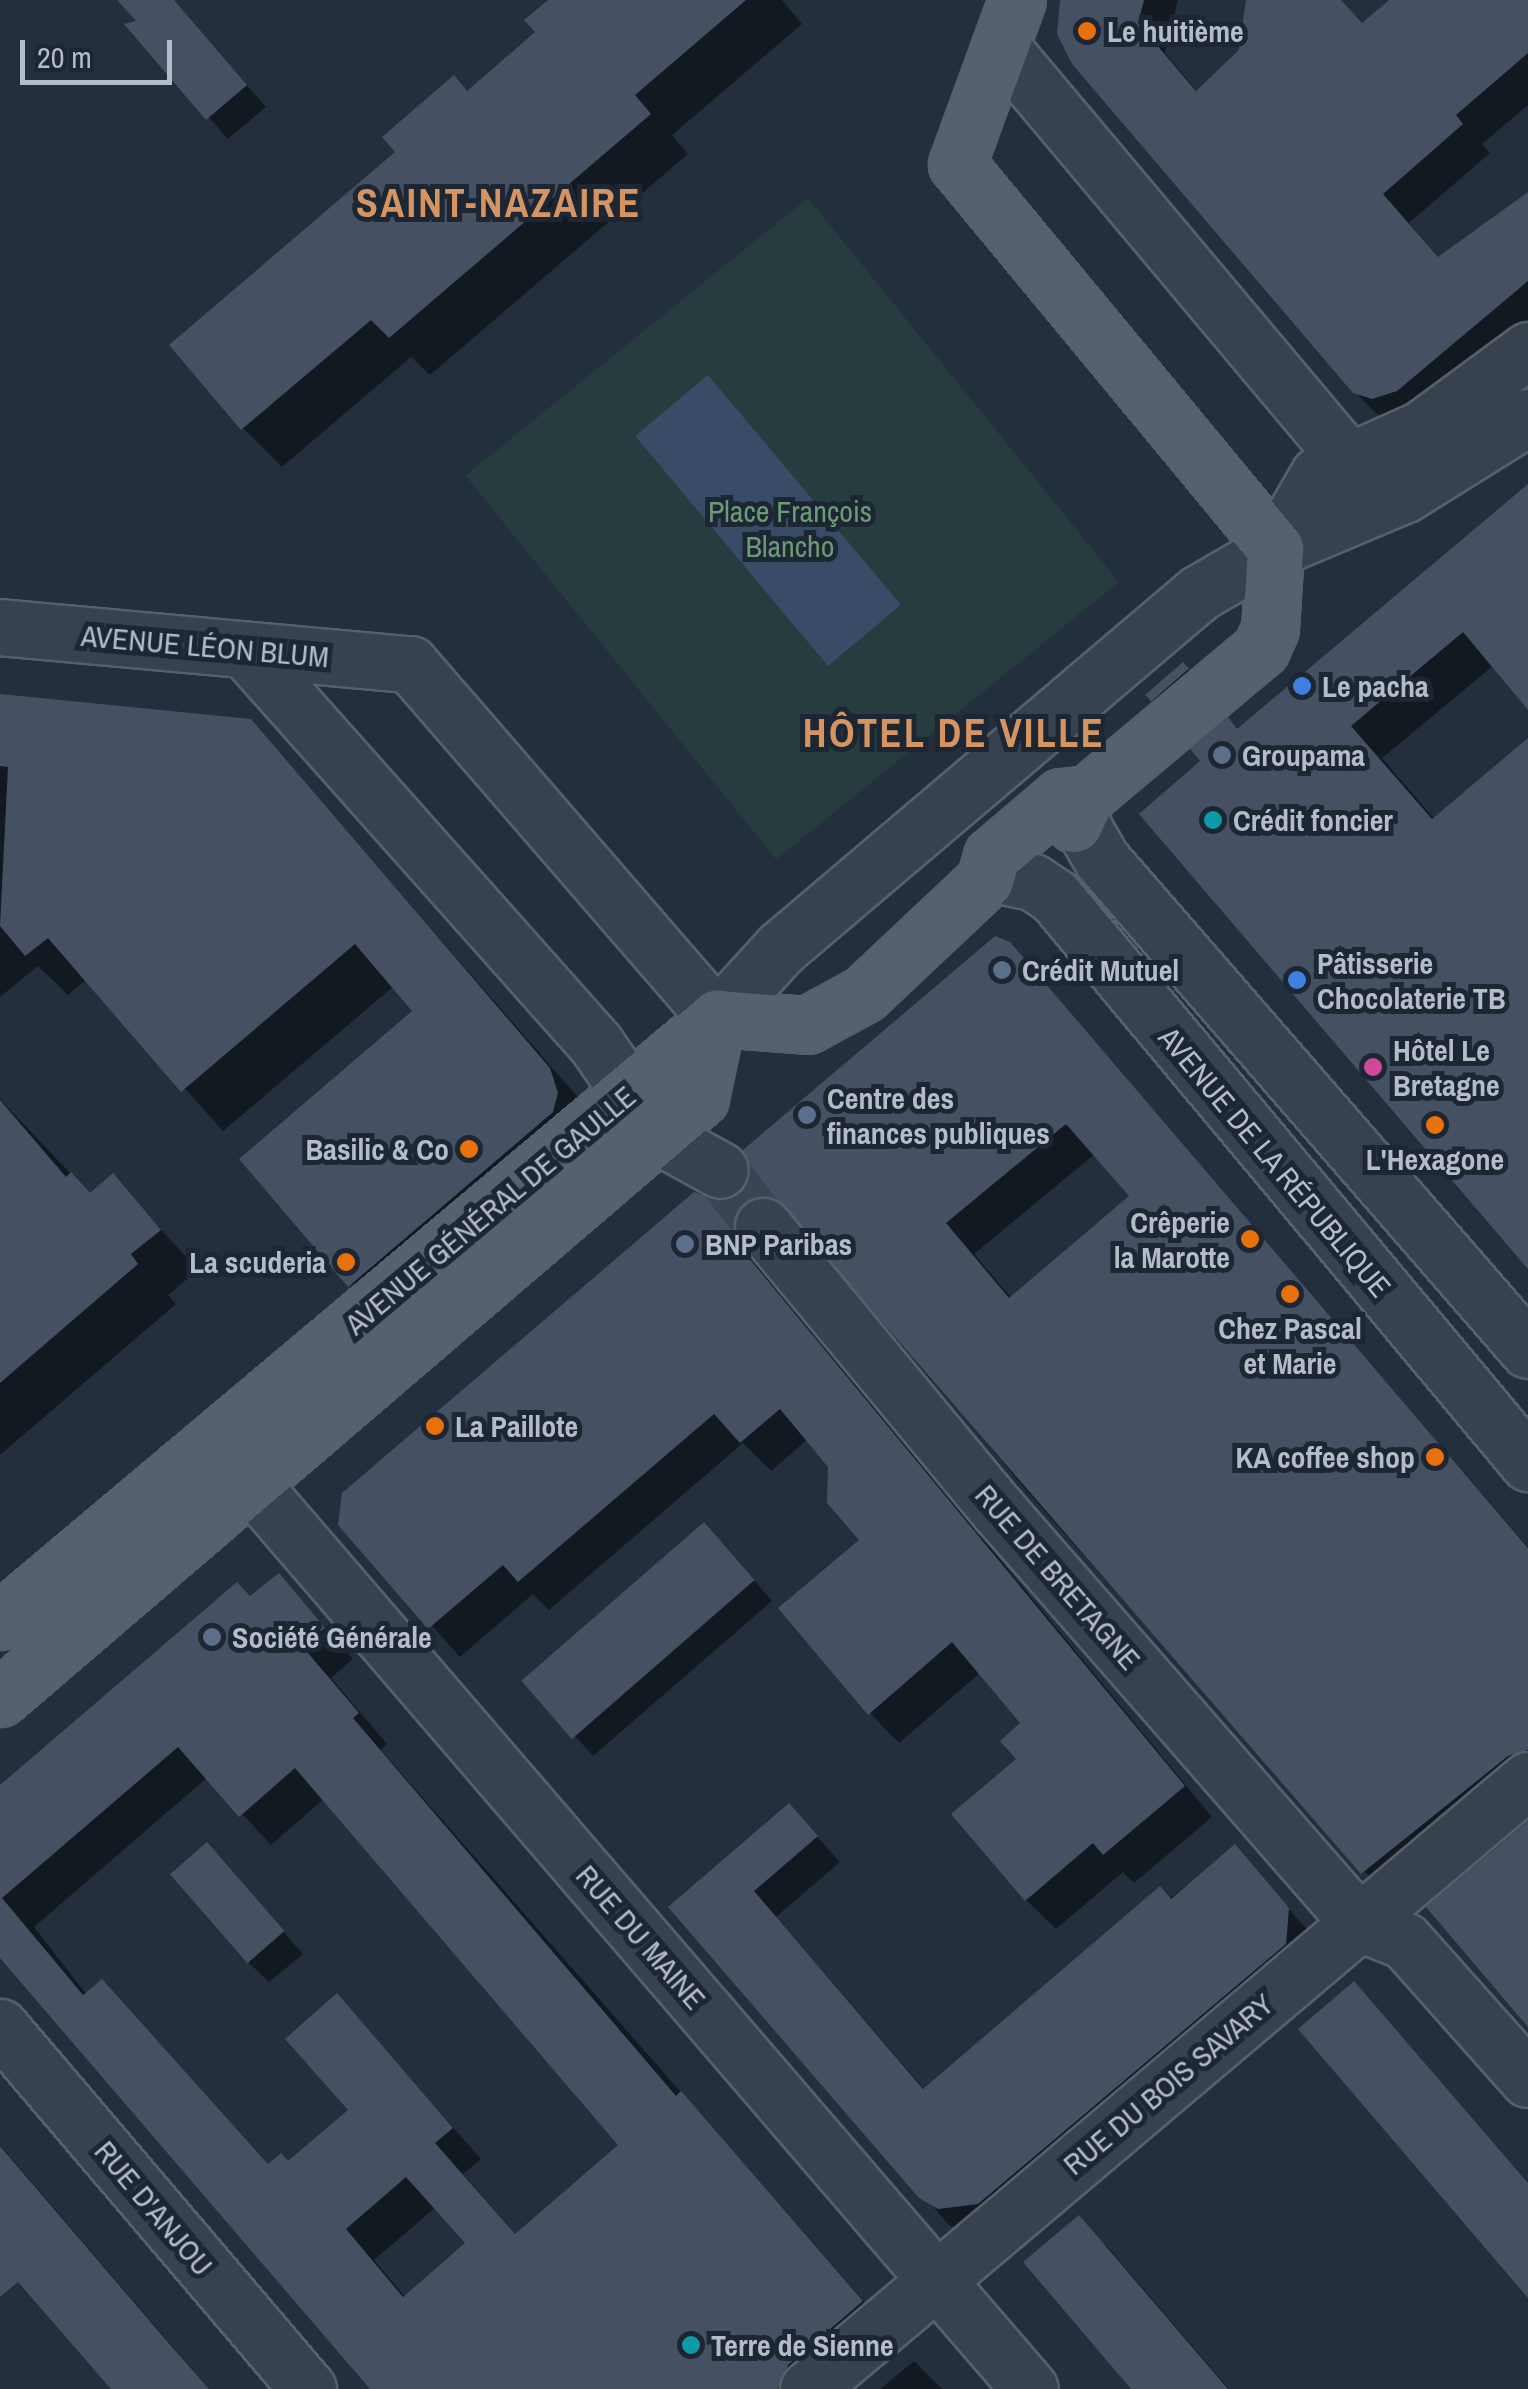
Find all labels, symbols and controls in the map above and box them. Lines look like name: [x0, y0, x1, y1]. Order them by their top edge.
place label: Le huitième: [1107, 13, 1244, 49]
scale bar: [25, 20, 178, 82]
marker: Le huitième: [1076, 20, 1098, 42]
text: 20 m: [37, 37, 92, 77]
district label: SAINT-NAZAIRE: [356, 179, 642, 227]
park label: Place François Blancho: [708, 493, 872, 564]
street label: AVENUE LÉON BLUM: [80, 617, 330, 675]
place label: Le pacha: [1322, 668, 1429, 704]
marker: Le pacha: [1291, 675, 1313, 697]
district label: HÔTEL DE VILLE: [803, 709, 1105, 757]
place label: Groupama: [1242, 737, 1365, 773]
marker: Groupama: [1211, 744, 1233, 766]
place label: Crédit foncier: [1233, 802, 1393, 838]
marker: Crédit foncier: [1202, 809, 1224, 831]
place label: Pâtisserie Chocolaterie TB: [1317, 945, 1506, 1016]
place label: Crédit Mutuel: [1022, 952, 1179, 988]
marker: Crédit Mutuel: [991, 959, 1013, 981]
marker: Pâtisserie Chocolaterie TB: [1286, 969, 1308, 991]
street label: AVENUE DE LA RÉPUBLIQUE: [1151, 1019, 1399, 1305]
place label: Hôtel Le Bretagne: [1393, 1032, 1500, 1102]
marker: Hôtel Le Bretagne: [1362, 1056, 1384, 1078]
street label: AVENUE GÉNÉRAL DE GAULLE: [337, 1078, 643, 1342]
place label: Centre des finances publiques: [827, 1080, 1050, 1150]
marker: Centre des finances publiques: [796, 1104, 818, 1126]
marker: L'Hexagone: [1424, 1114, 1446, 1136]
place label: Basilic & Co: [305, 1131, 449, 1167]
marker: Basilic & Co: [458, 1138, 480, 1160]
place label: L'Hexagone: [1366, 1141, 1504, 1177]
place label: Crêperie la Marotte: [1114, 1204, 1230, 1274]
place label: BNP Paribas: [705, 1226, 853, 1262]
marker: Crêperie la Marotte: [1239, 1228, 1261, 1250]
marker: BNP Paribas: [674, 1233, 696, 1255]
place label: La scuderia: [189, 1244, 326, 1280]
marker: La scuderia: [335, 1251, 357, 1273]
marker: Chez Pascal et Marie: [1279, 1283, 1301, 1305]
place label: Chez Pascal et Marie: [1218, 1310, 1362, 1380]
place label: La Paillote: [455, 1408, 578, 1444]
marker: La Paillote: [424, 1415, 446, 1437]
place label: KA coffee shop: [1235, 1439, 1415, 1475]
marker: KA coffee shop: [1424, 1446, 1446, 1468]
street label: RUE DE BRETAGNE: [968, 1477, 1148, 1677]
place label: Société Générale: [232, 1619, 432, 1655]
marker: Société Générale: [201, 1626, 223, 1648]
street label: RUE DU MAINE: [569, 1858, 713, 2016]
street label: RUE DU BOIS SAVARY: [1056, 1986, 1280, 2182]
street label: RUE D'ANJOU: [87, 2133, 221, 2283]
place label: Terre de Sienne: [711, 2327, 894, 2363]
marker: Terre de Sienne: [680, 2334, 702, 2356]

